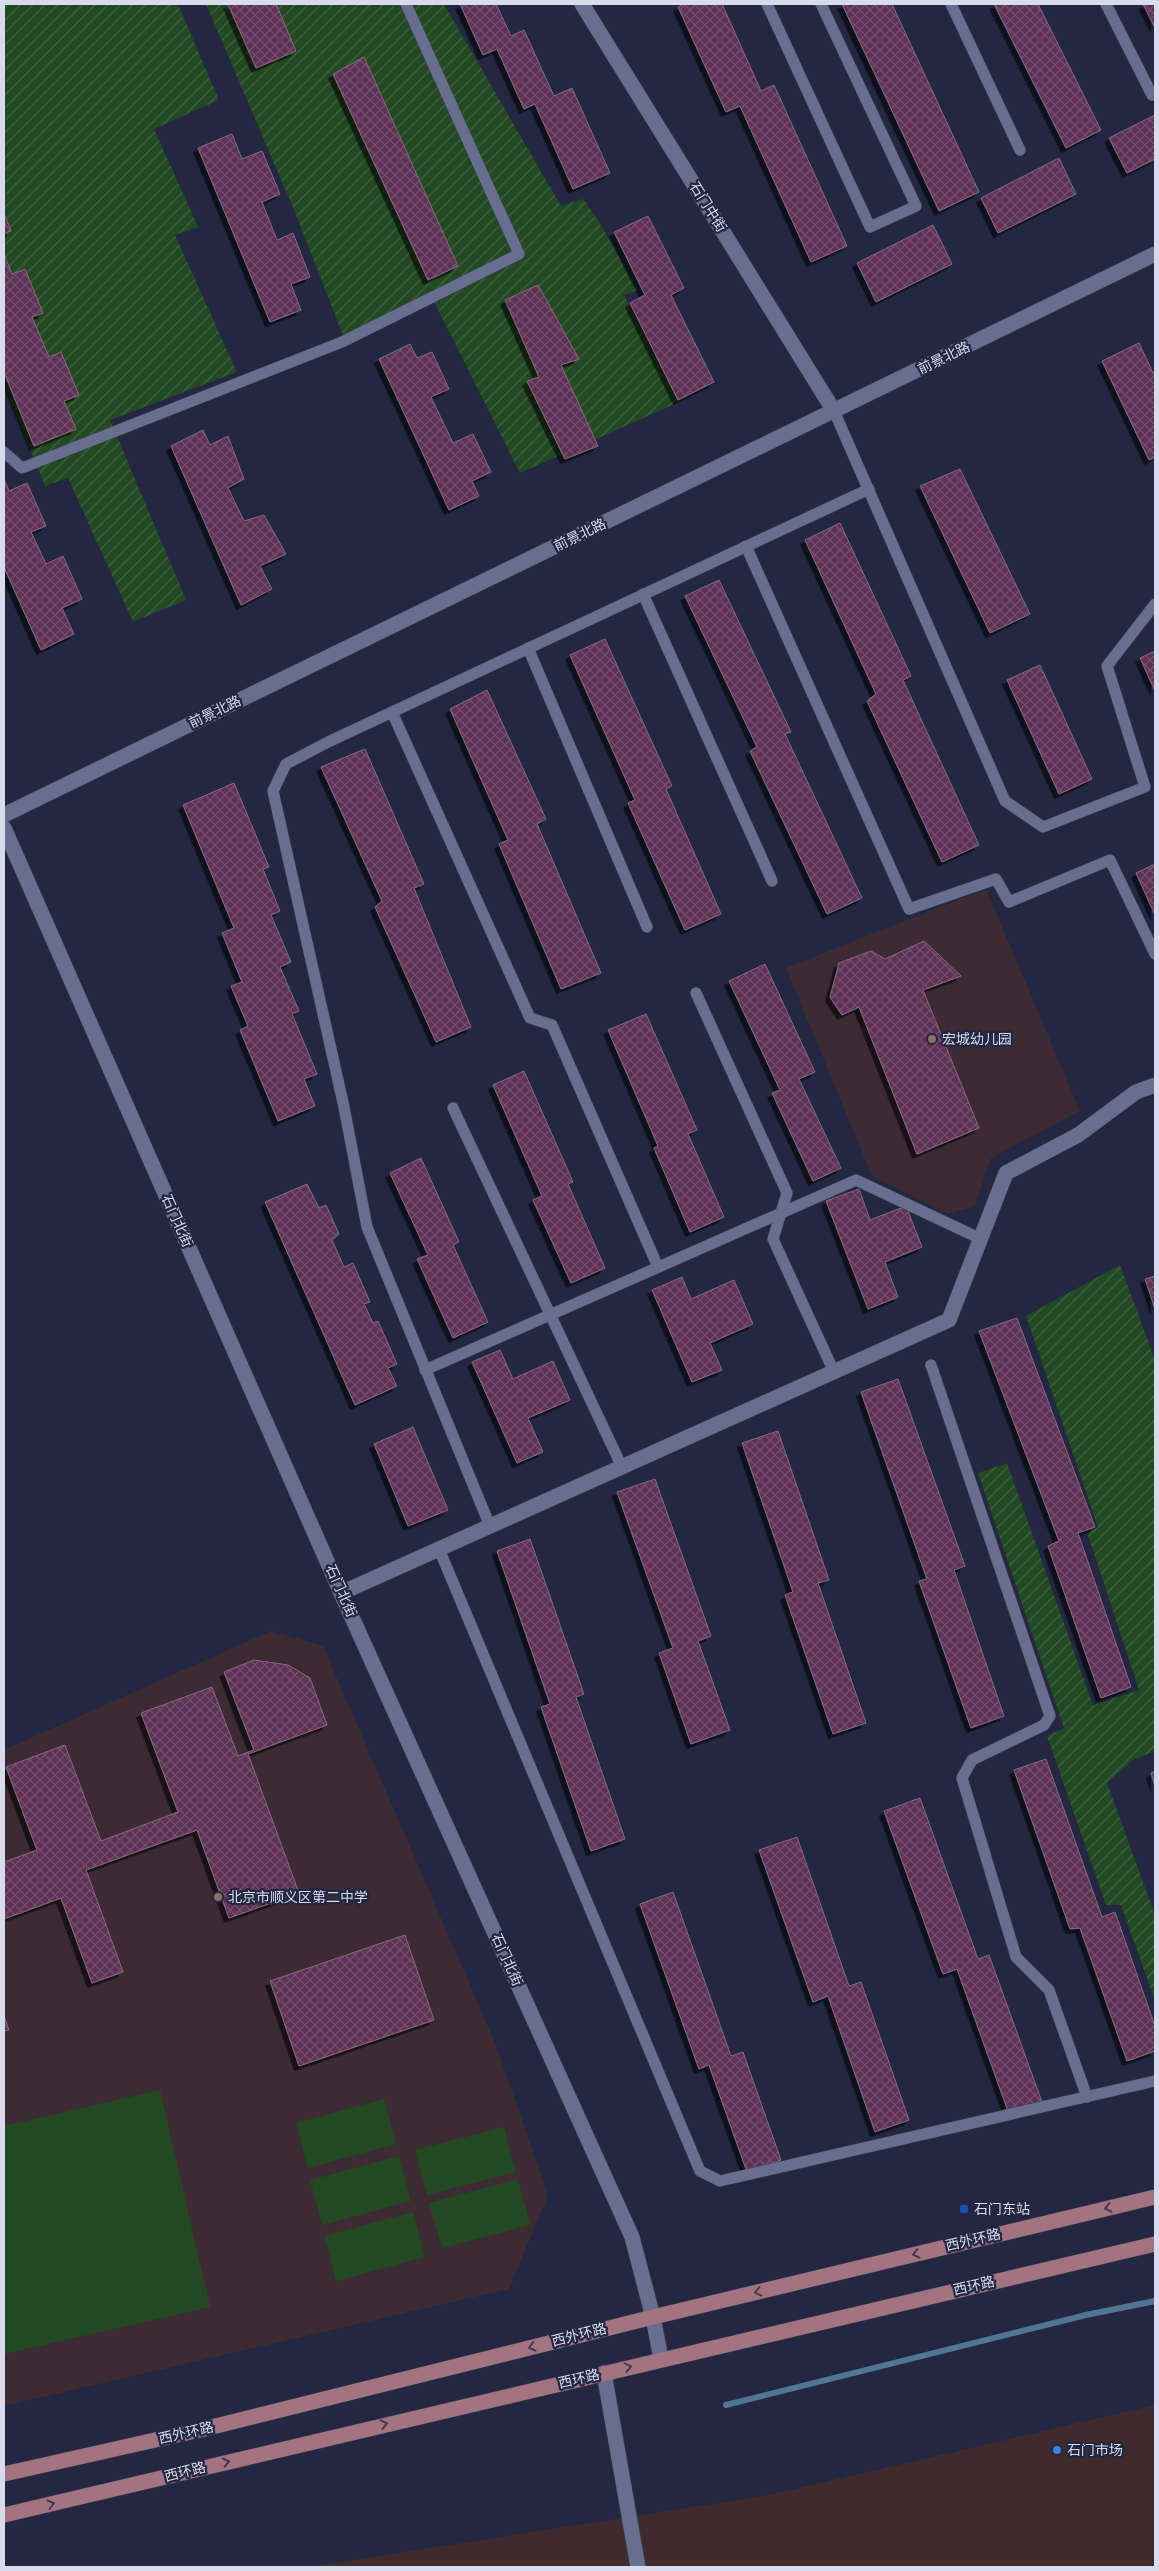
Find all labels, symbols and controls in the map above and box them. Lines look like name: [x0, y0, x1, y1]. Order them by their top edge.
street label: 石门中街: [685, 178, 731, 236]
street label: 前景北路: [915, 337, 973, 379]
street label: 前景北路: [551, 514, 609, 556]
street label: 前景北路: [186, 691, 244, 733]
place label: 宏城幼儿园: [942, 1030, 1012, 1049]
marker: 宏城幼儿园: [926, 1033, 938, 1045]
street label: 石门北街: [157, 1192, 197, 1250]
street label: 石门北街: [321, 1562, 361, 1620]
place label: 北京市顺义区第二中学: [228, 1888, 368, 1907]
marker: 北京市顺义区第二中学: [212, 1891, 224, 1903]
street label: 石门北街: [487, 1931, 527, 1989]
place label: 石门东站: [974, 2200, 1030, 2219]
one-way arrow: [1103, 2202, 1112, 2213]
marker: 石门东站: [958, 2203, 970, 2215]
street label: 西外环路: [944, 2224, 1002, 2256]
one-way arrow: [911, 2248, 920, 2259]
street label: 西环路: [951, 2272, 997, 2300]
one-way arrow: [753, 2286, 762, 2297]
street label: 西外环路: [550, 2319, 608, 2351]
one-way arrow: [527, 2341, 536, 2352]
one-way arrow: [623, 2362, 632, 2373]
street label: 西环路: [556, 2365, 602, 2393]
street label: 西外环路: [157, 2417, 215, 2449]
one-way arrow: [380, 2419, 389, 2430]
place label: 石门市场: [1067, 2441, 1123, 2460]
marker: 石门市场: [1051, 2444, 1063, 2456]
one-way arrow: [222, 2457, 231, 2468]
street label: 西环路: [162, 2458, 208, 2486]
one-way arrow: [47, 2499, 56, 2510]

